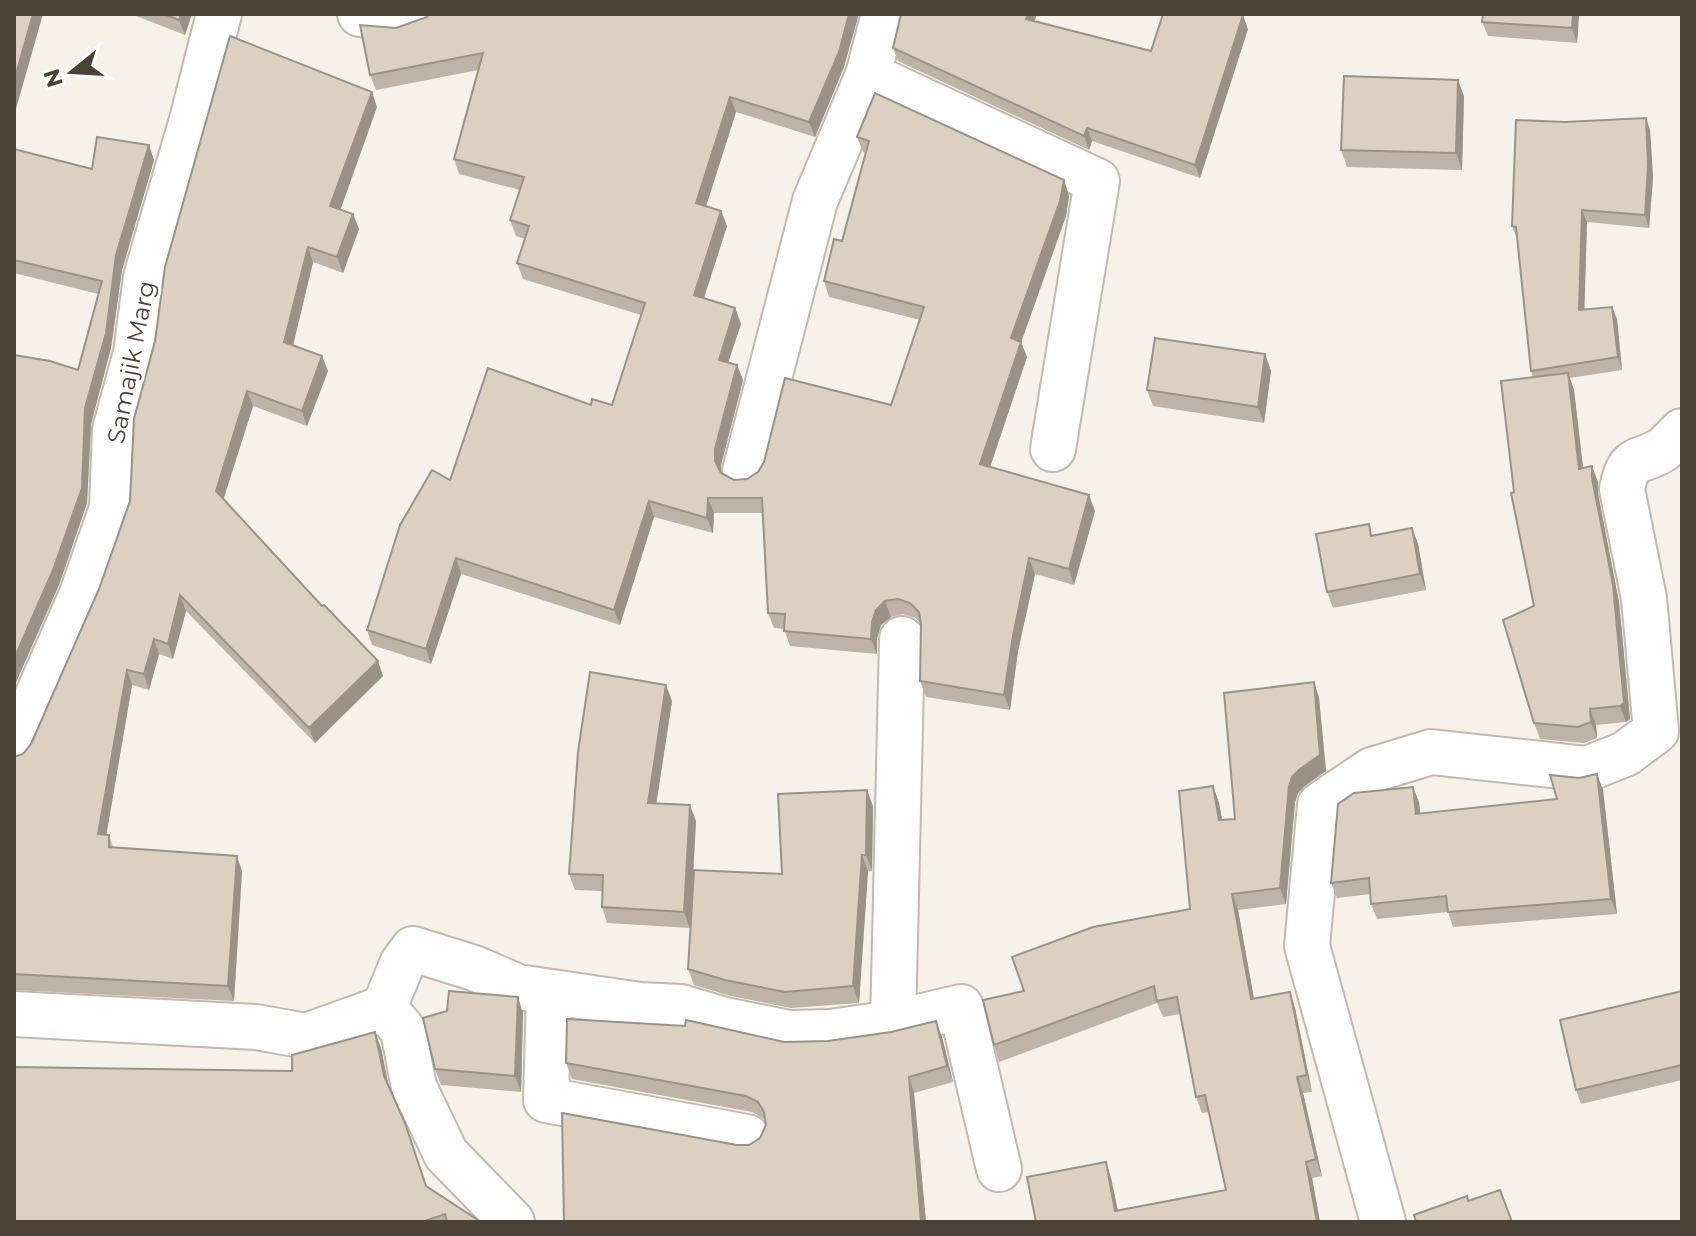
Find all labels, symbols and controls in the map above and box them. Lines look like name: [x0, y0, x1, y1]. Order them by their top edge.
north arrow: [32, 32, 112, 112]
text: N: [38, 65, 69, 91]
street label: Samajik Marg: [101, 278, 161, 446]

